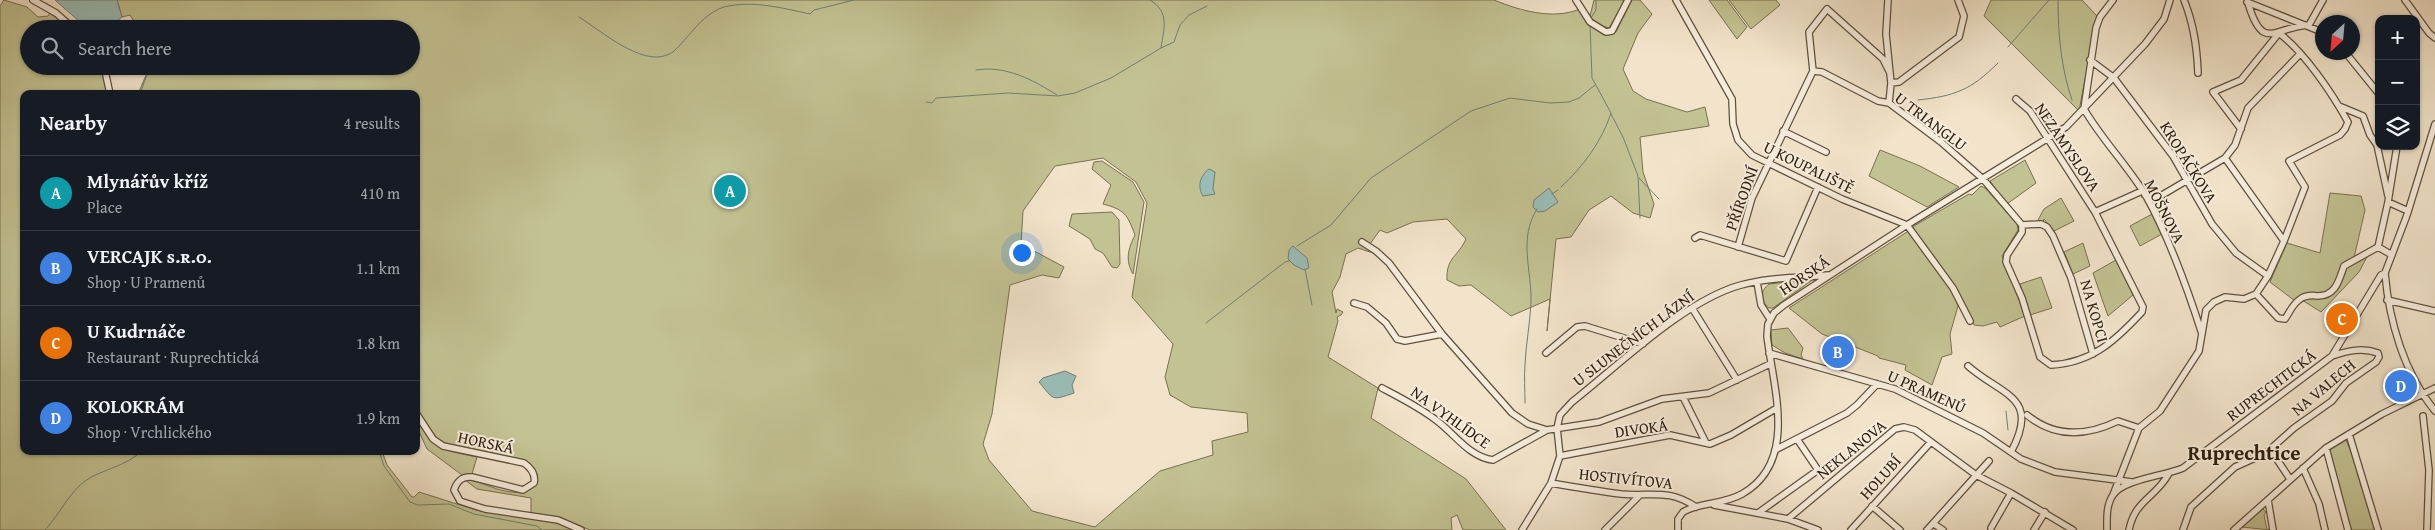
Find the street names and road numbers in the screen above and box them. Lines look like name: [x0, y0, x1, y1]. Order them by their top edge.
street label: U TRIANGLU: [1890, 86, 1973, 156]
street label: NEZAMYSLOVA: [2029, 98, 2107, 196]
street label: KROPÁČKOVA: [2154, 117, 2224, 208]
street label: U KOUPALIŠTĚ: [1760, 135, 1858, 199]
street label: PŘÍRODNÍ: [1718, 162, 1764, 233]
street label: MOŠNOVA: [2139, 175, 2191, 247]
street label: HORSKÁ: [1774, 249, 1834, 301]
street label: NA KOPCI: [2075, 277, 2115, 345]
street label: U SLUNEČNÍCH LÁZNÍ: [1567, 284, 1700, 392]
street label: RUPRECHTICKÁ: [2221, 343, 2321, 427]
street label: NA VALECH: [2286, 353, 2361, 421]
street label: U PRAMENŮ: [1884, 363, 1971, 419]
street label: NA VYHLÍDCE: [1406, 380, 1496, 454]
street label: DIVOKÁ: [1613, 412, 1669, 444]
street label: NEKLANOVA: [1811, 413, 1891, 485]
street label: HORSKÁ: [456, 424, 516, 460]
street label: HOLUBÍ: [1853, 449, 1907, 505]
street label: HOSTIVÍTOVA: [1578, 461, 1674, 495]

